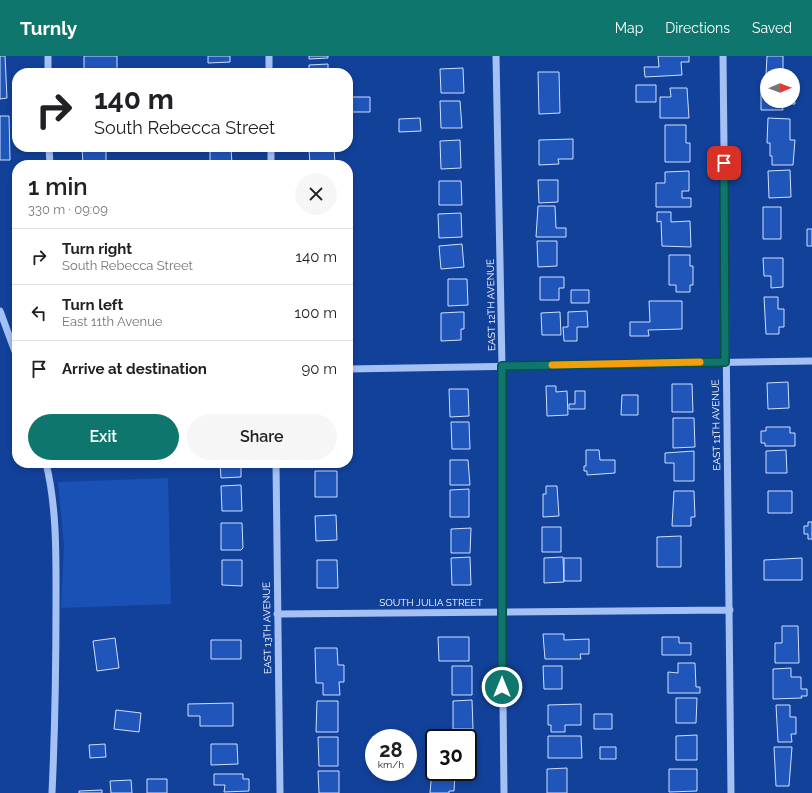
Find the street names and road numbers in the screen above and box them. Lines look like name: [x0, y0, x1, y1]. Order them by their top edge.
street label: EAST 12TH AVENUE: [485, 259, 497, 351]
street label: EAST 11TH AVENUE: [710, 379, 722, 471]
street label: EAST 13TH AVENUE: [261, 582, 273, 674]
street label: SOUTH JULIA STREET: [379, 597, 483, 608]

